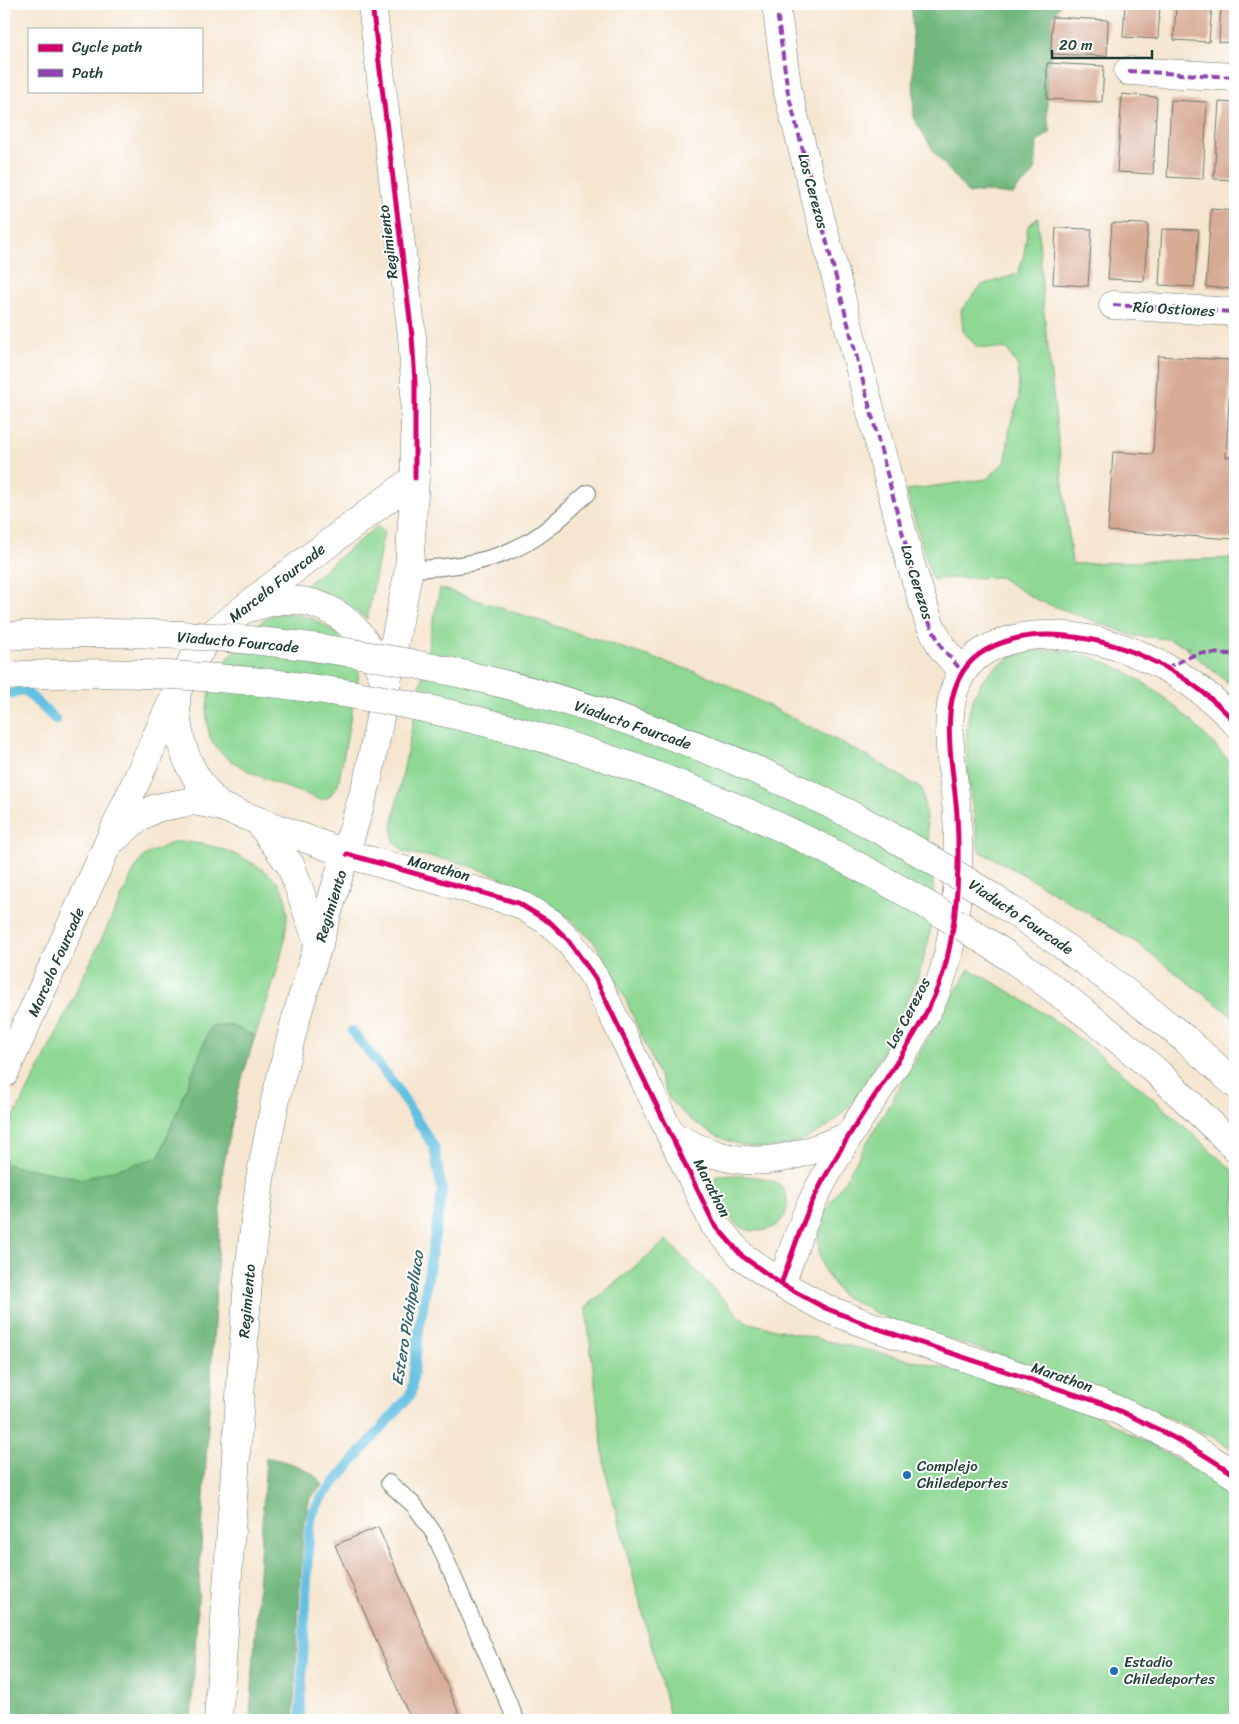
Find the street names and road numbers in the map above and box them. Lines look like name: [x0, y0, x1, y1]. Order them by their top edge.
street label: Los Cerezos: [790, 150, 836, 232]
street label: Regimiento: [371, 203, 405, 280]
street label: Río Ostiones: [1132, 294, 1216, 324]
street label: Marcelo Fourcade: [223, 536, 331, 629]
street label: Los Cerezos: [893, 541, 941, 623]
street label: Viaducto Fourcade: [176, 624, 300, 660]
street label: Viaducto Fourcade: [571, 693, 695, 757]
street label: Marathon: [405, 847, 473, 889]
street label: Regimiento: [308, 866, 354, 945]
street label: Viaducto Fourcade: [963, 872, 1079, 962]
street label: Marcelo Fourcade: [20, 903, 92, 1021]
street label: Los Cerezos: [878, 973, 938, 1053]
street label: Marathon: [686, 1154, 738, 1222]
street label: Regimiento: [231, 1263, 263, 1339]
street label: Marathon: [1028, 1354, 1096, 1400]

